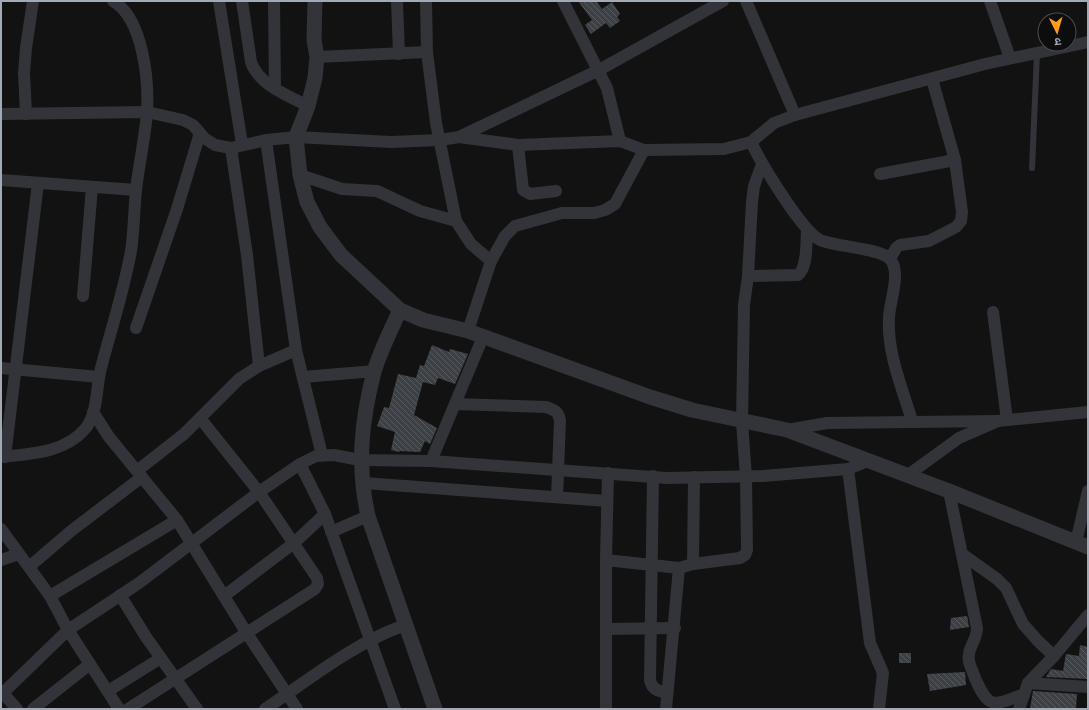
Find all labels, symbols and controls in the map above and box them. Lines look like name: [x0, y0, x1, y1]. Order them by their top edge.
north arrow: [1037, 12, 1077, 52]
text: उ: [1053, 35, 1062, 48]

